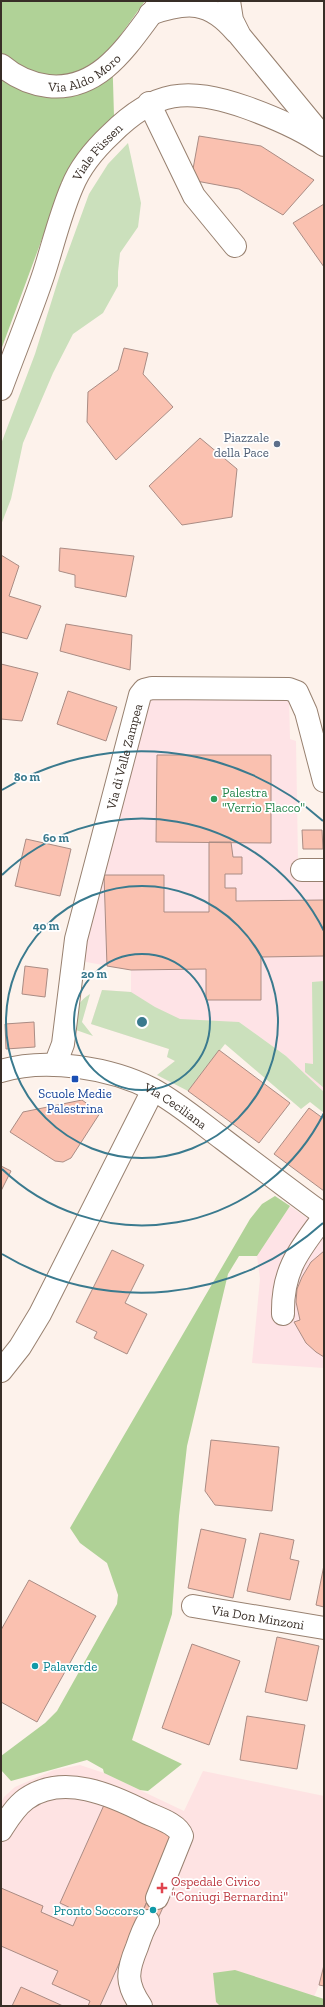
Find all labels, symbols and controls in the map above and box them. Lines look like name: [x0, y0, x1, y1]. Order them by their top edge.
street label: Via Aldo Moro: [47, 50, 124, 94]
street label: Viale Füssen: [68, 119, 126, 184]
place label: Piazzale della Pace: [214, 430, 269, 460]
marker: Piazzale della Pace: [272, 439, 282, 449]
street label: Via di Valle Zampea: [103, 701, 145, 812]
text: 80 m: [14, 770, 41, 784]
place label: Palestra "Verrio Flacco": [222, 785, 305, 815]
marker: Palestra "Verrio Flacco": [209, 794, 219, 804]
text: 60 m: [43, 831, 70, 845]
text: 40 m: [33, 919, 60, 933]
text: 20 m: [81, 967, 108, 981]
centre of rings: [135, 1015, 149, 1029]
marker: Scuole Medie Palestrina: [70, 1074, 80, 1084]
street label: Via Ceciliana: [141, 1079, 211, 1132]
place label: Scuole Medie Palestrina: [38, 1086, 112, 1116]
street label: Via Don Minzoni: [210, 1602, 306, 1632]
place label: Palaverde: [43, 1659, 97, 1674]
marker: Palaverde: [30, 1661, 40, 1671]
place label: Ospedale Civico "Coniugi Bernardini": [171, 1874, 288, 1904]
marker: Ospedale Civico "Coniugi Bernardini": [156, 1882, 168, 1894]
place label: Pronto Soccorso: [53, 1903, 145, 1918]
marker: Pronto Soccorso: [148, 1905, 158, 1915]

